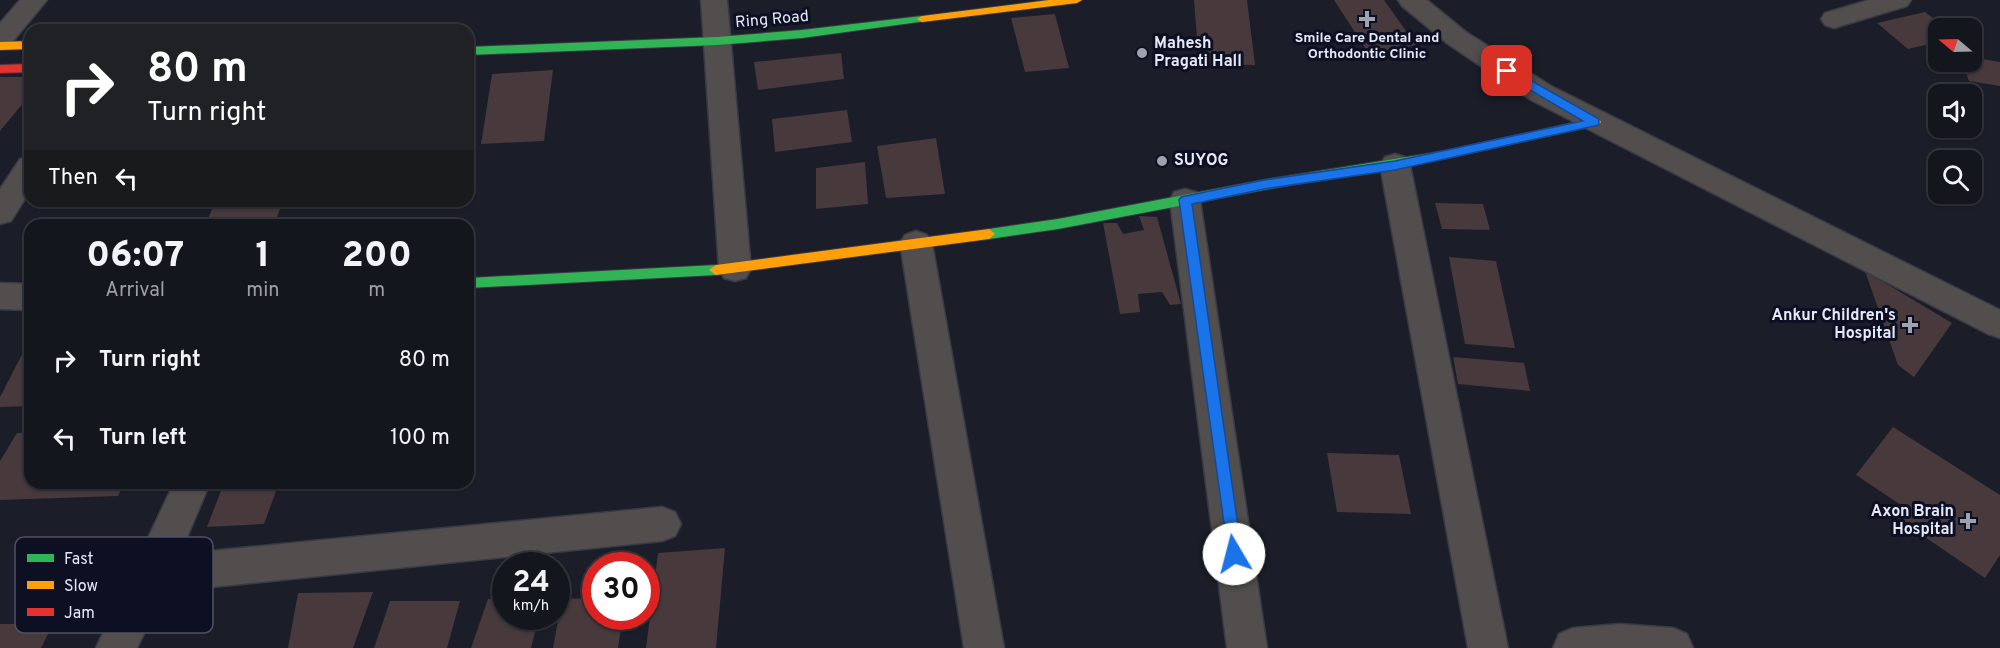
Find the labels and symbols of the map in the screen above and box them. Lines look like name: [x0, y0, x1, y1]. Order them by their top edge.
street label: Ring Road: [734, 7, 810, 33]
marker: Smile Care Dental and Orthodontic Clinic: [1358, 10, 1376, 28]
north arrow: [1928, 18, 1982, 72]
place label: Smile Care Dental and Orthodontic Clinic: [1295, 30, 1439, 63]
place label: Mahesh Pragati Hall: [1154, 34, 1242, 72]
pin: [1481, 45, 1532, 96]
marker: Mahesh Pragati Hall: [1135, 46, 1149, 60]
place label: SUYOG: [1174, 151, 1228, 171]
marker: SUYOG: [1155, 154, 1169, 168]
place label: Ankur Children's Hospital: [1772, 306, 1896, 344]
marker: Ankur Children's Hospital: [1901, 316, 1919, 334]
place label: Axon Brain Hospital: [1871, 502, 1954, 540]
marker: Axon Brain Hospital: [1959, 512, 1977, 530]
position arrow: [1202, 522, 1266, 586]
legend: [15, 537, 213, 633]
text: Fast: [64, 550, 94, 570]
speed limit sign: 30: [582, 552, 660, 630]
text: Slow: [64, 577, 98, 597]
text: Jam: [64, 604, 95, 624]

